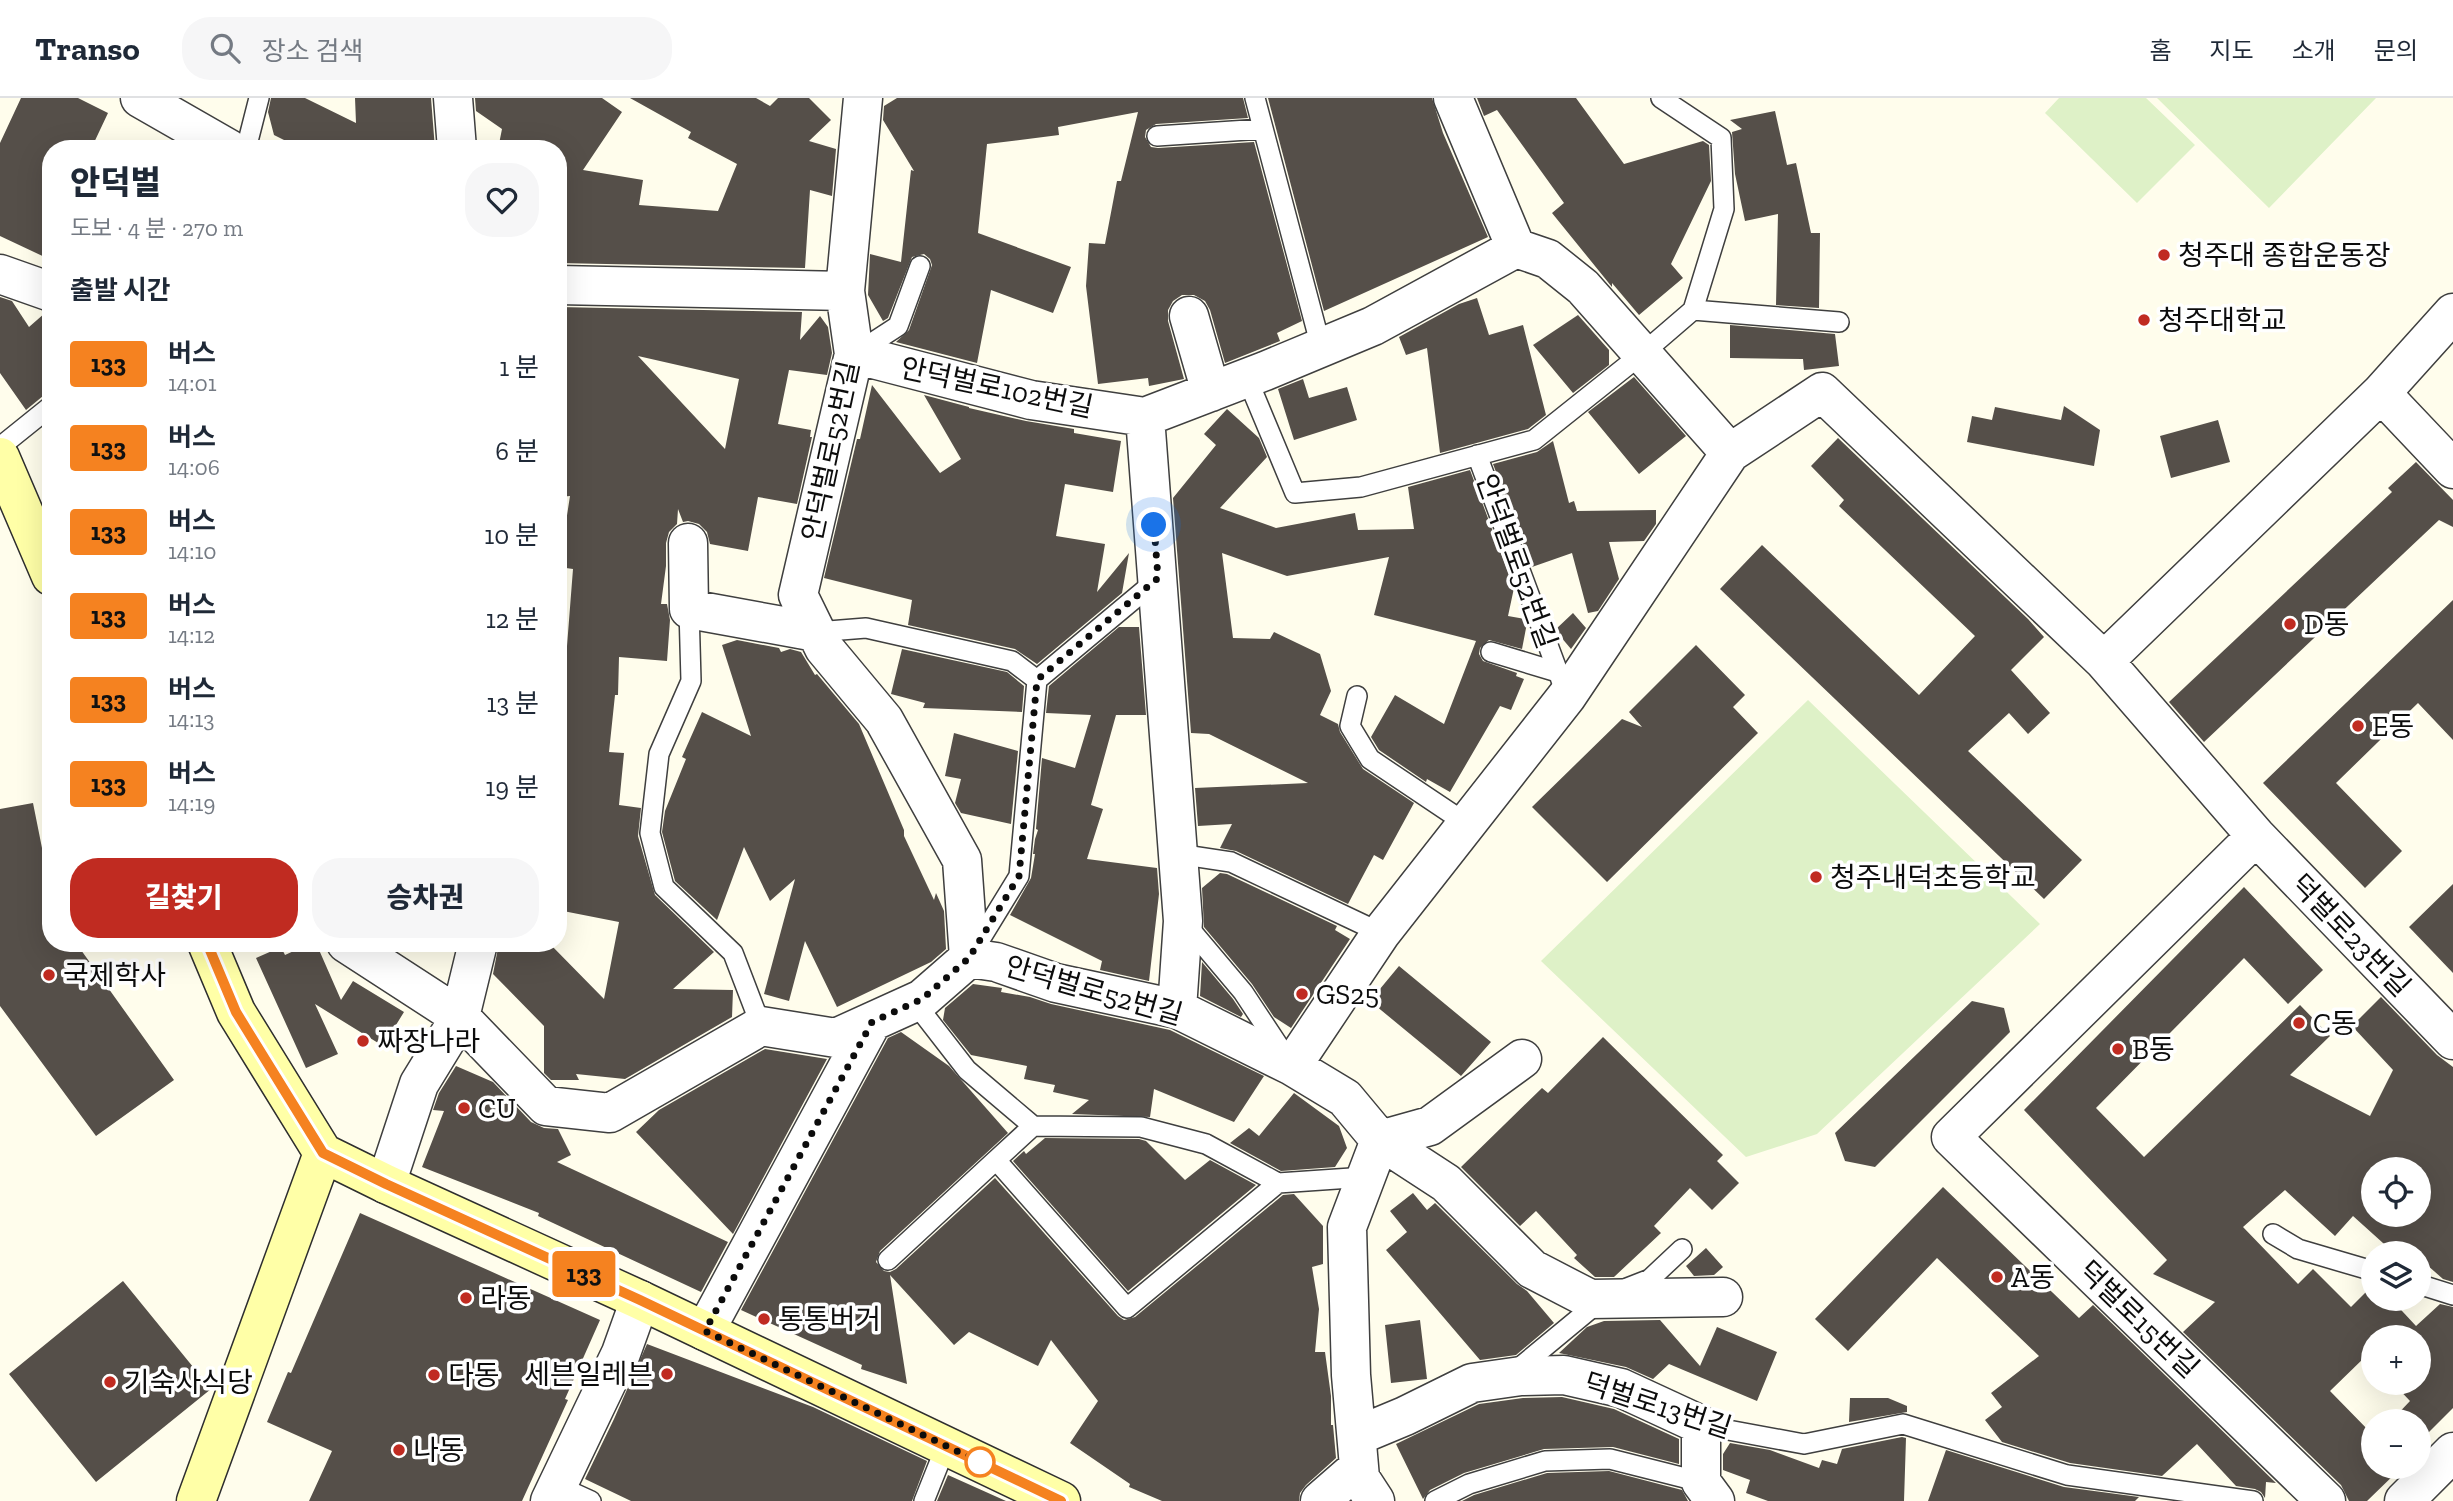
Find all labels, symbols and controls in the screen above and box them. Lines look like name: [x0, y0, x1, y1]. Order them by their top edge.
search box: [182, 17, 672, 80]
text: Transo: [35, 29, 140, 68]
icon: search: [206, 29, 244, 67]
text: 장소 검색: [262, 35, 363, 67]
text: 홈: [2149, 36, 2171, 65]
text: 지도: [2209, 36, 2254, 65]
text: 소개: [2292, 36, 2336, 65]
text: 문의: [2374, 36, 2418, 65]
text: 안덕벌: [70, 163, 161, 202]
button: heart: [465, 163, 539, 237]
text: 도보 · 4 분 · 270 m: [70, 214, 243, 242]
place label: 청주대 종합운동장: [2178, 239, 2390, 272]
marker: 청주대 종합운동장: [2156, 247, 2172, 263]
text: 출발 시간: [70, 274, 171, 306]
place label: 청주대학교: [2158, 304, 2287, 337]
marker: 청주대학교: [2136, 312, 2152, 328]
text: 버스: [168, 337, 216, 369]
text: 133: [91, 349, 126, 378]
text: 1 분: [499, 351, 539, 383]
street label: 안덕벌로102번길: [898, 351, 1096, 424]
street label: 안덕벌로52번길: [795, 358, 866, 544]
text: 14:01: [168, 369, 217, 397]
text: 버스: [168, 421, 216, 453]
text: 133: [91, 433, 126, 462]
text: 6 분: [495, 435, 539, 467]
text: 14:06: [168, 453, 220, 481]
street label: 안덕벌로52번길: [1470, 469, 1563, 653]
text: 버스: [168, 505, 216, 537]
your location: [1136, 507, 1171, 542]
text: 133: [91, 517, 126, 546]
text: 10 분: [484, 519, 539, 551]
text: 14:10: [168, 537, 217, 565]
text: 버스: [168, 589, 216, 621]
text: 133: [91, 601, 126, 630]
text: 12 분: [486, 603, 539, 635]
place label: D동: [2304, 608, 2350, 641]
marker: D동: [2282, 616, 2298, 632]
text: 14:12: [168, 621, 215, 649]
text: 버스: [168, 673, 216, 705]
text: 133: [91, 685, 126, 714]
text: 13 분: [486, 687, 539, 719]
text: 14:13: [168, 705, 215, 733]
place label: E동: [2372, 710, 2414, 743]
marker: E동: [2350, 718, 2366, 734]
text: 버스: [168, 757, 216, 789]
text: 133: [91, 769, 126, 798]
text: 19 분: [485, 771, 539, 803]
text: 14:19: [168, 789, 215, 817]
button: 길찾기: [70, 858, 298, 938]
button: 승차권: [312, 858, 539, 938]
place label: 청주내덕초등학교: [1830, 861, 2036, 894]
street label: 덕벌로23번길: [2284, 867, 2417, 1003]
marker: 청주내덕초등학교: [1808, 869, 1824, 885]
street label: 안덕벌로52번길: [1001, 949, 1187, 1032]
place label: 국제학사: [63, 959, 166, 992]
marker: 국제학사: [41, 967, 57, 983]
place label: GS25: [1316, 978, 1379, 1011]
marker: GS25: [1294, 986, 1310, 1002]
place label: C동: [2313, 1007, 2357, 1040]
marker: C동: [2291, 1015, 2307, 1031]
place label: 짜장나라: [377, 1025, 480, 1058]
marker: 짜장나라: [355, 1033, 371, 1049]
place label: B동: [2132, 1033, 2175, 1066]
marker: B동: [2110, 1041, 2126, 1057]
place label: CU: [478, 1092, 516, 1125]
marker: CU: [456, 1100, 472, 1116]
map controls: [2361, 1157, 2431, 1479]
button: locate: [2361, 1157, 2431, 1227]
button: layers: [2361, 1241, 2431, 1311]
line badge: 133: [544, 1251, 624, 1297]
street label: 덕벌로15번길: [2072, 1254, 2205, 1385]
text: 133: [566, 1259, 602, 1288]
place label: A동: [2011, 1261, 2055, 1294]
marker: A동: [1989, 1269, 2005, 1285]
place label: 라동: [480, 1282, 532, 1315]
marker: 라동: [458, 1290, 474, 1306]
place label: 통통버거: [778, 1303, 881, 1336]
marker: 통통버거: [756, 1311, 772, 1327]
button: +: [2361, 1325, 2431, 1395]
place label: 세븐일레븐: [524, 1358, 653, 1391]
place label: 다동: [448, 1359, 500, 1392]
place label: 기숙사식당: [124, 1366, 253, 1399]
marker: 세븐일레븐: [659, 1366, 675, 1382]
street label: 덕벌로13번길: [1580, 1366, 1736, 1445]
marker: 다동: [426, 1367, 442, 1383]
marker: 기숙사식당: [102, 1374, 118, 1390]
button: −: [2361, 1409, 2431, 1479]
place label: 나동: [413, 1434, 465, 1467]
marker: 나동: [391, 1442, 407, 1458]
unlabelled marker: [965, 1447, 995, 1477]

